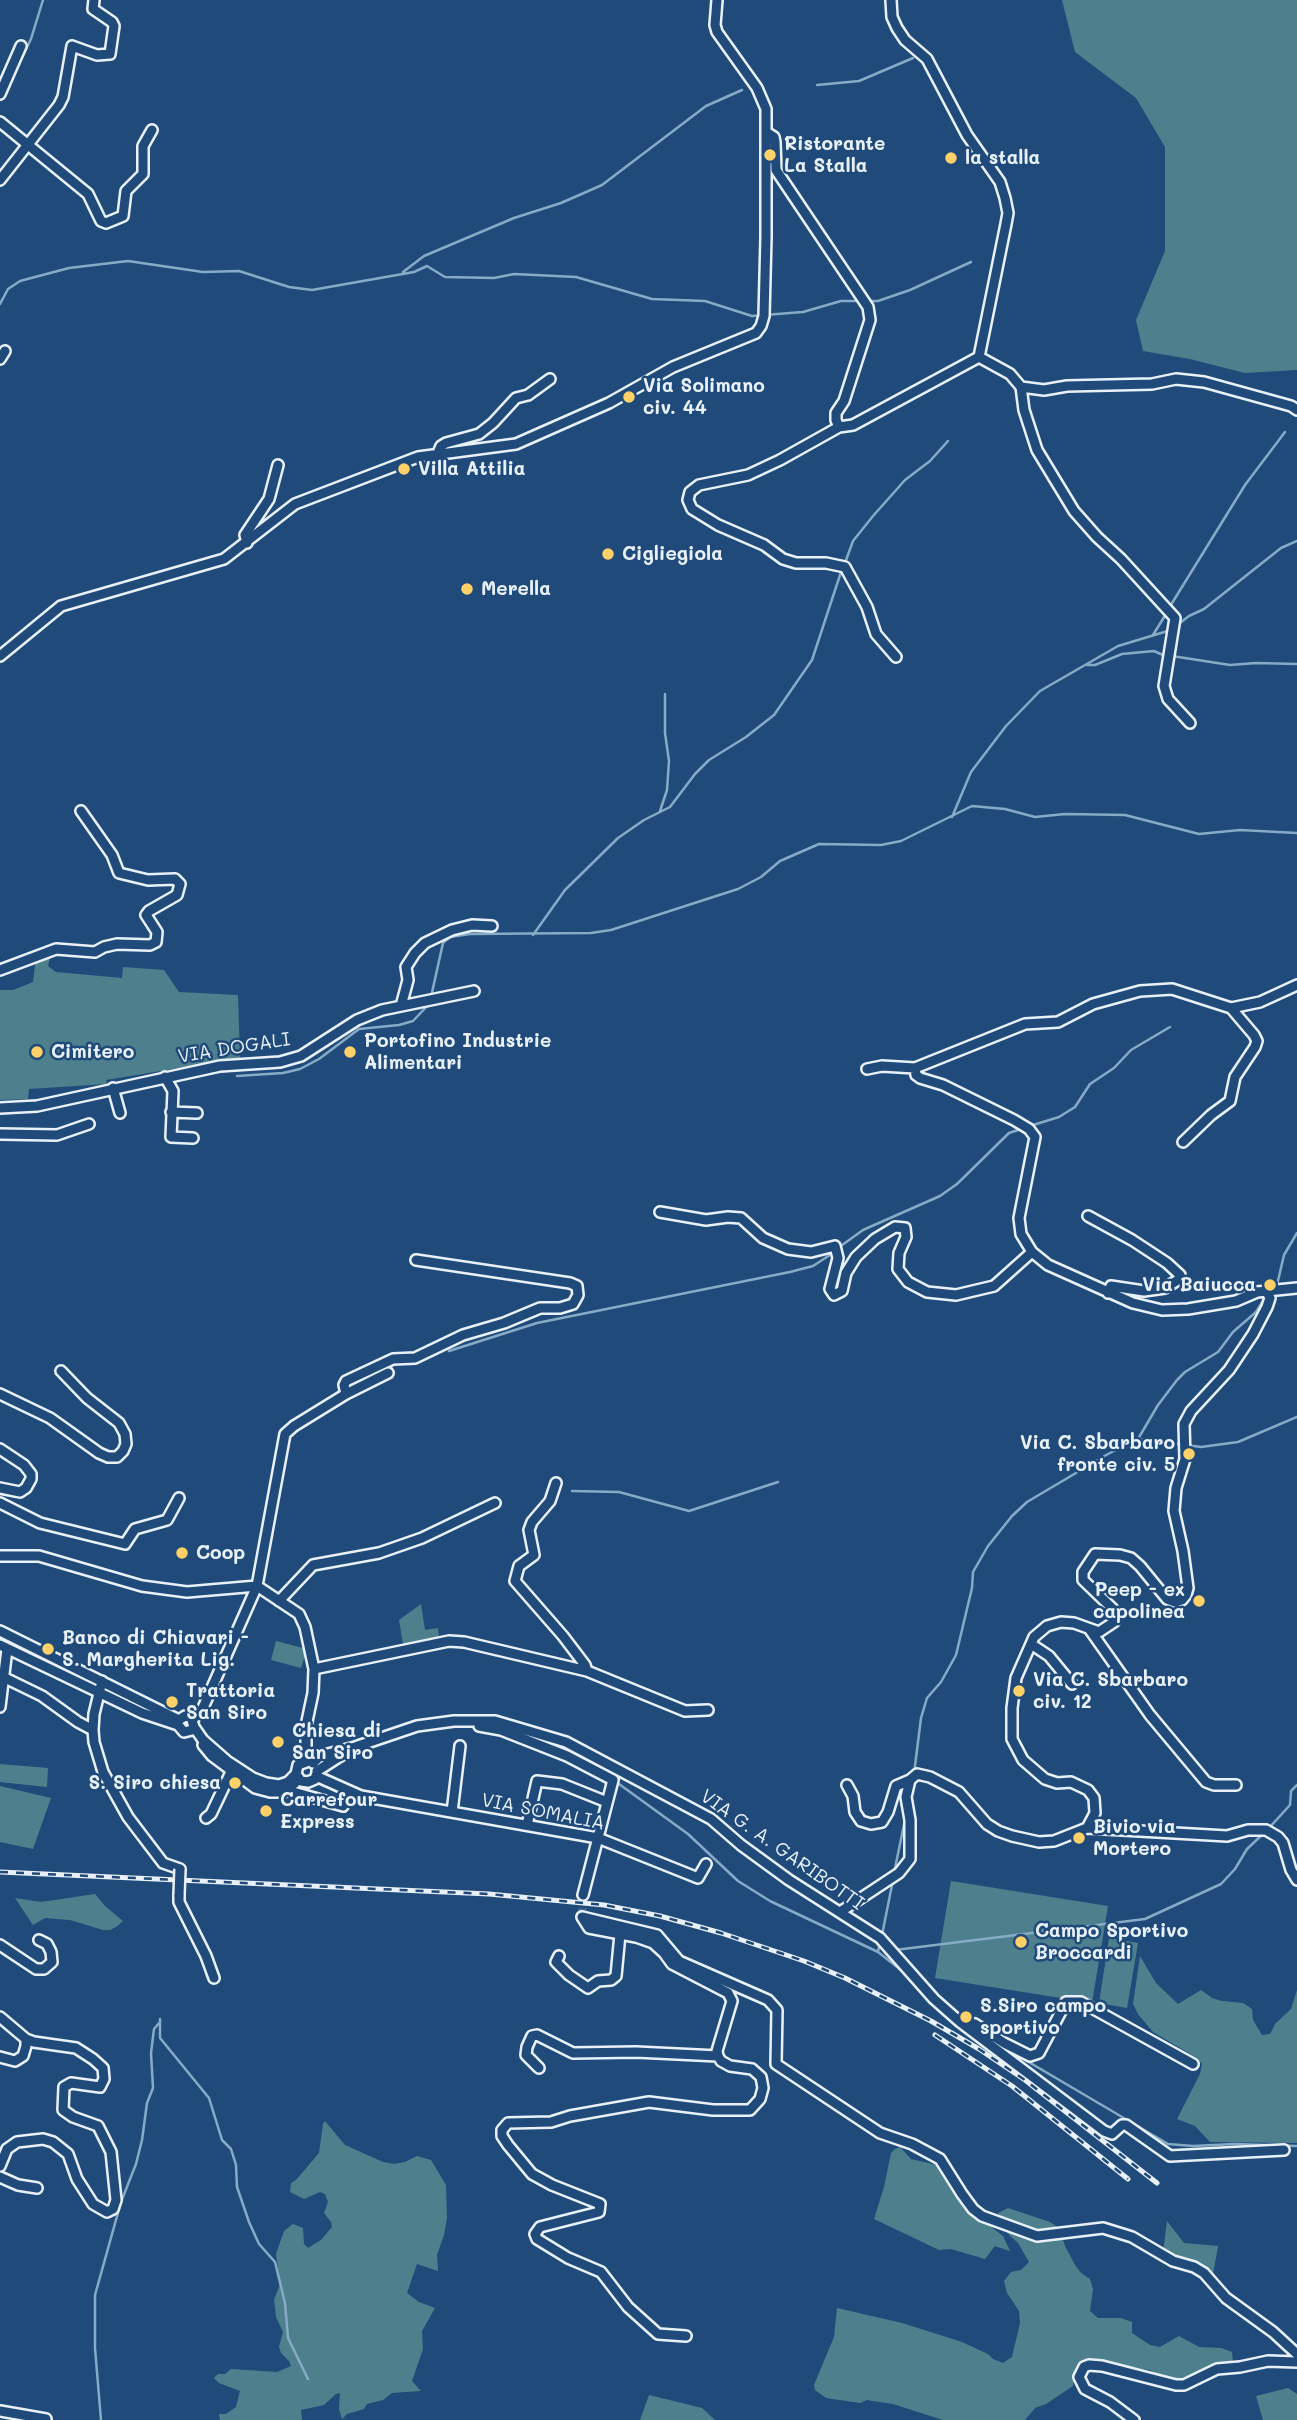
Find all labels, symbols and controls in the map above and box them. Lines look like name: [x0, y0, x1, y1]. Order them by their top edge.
place label: Ristorante La Stalla: [784, 133, 885, 177]
marker: Ristorante La Stalla: [762, 147, 778, 163]
place label: la stalla: [965, 147, 1040, 169]
marker: la stalla: [943, 150, 959, 166]
place label: Via Solimano civ. 44: [643, 375, 765, 419]
marker: Via Solimano civ. 44: [621, 389, 637, 405]
place label: Villa Attilia: [418, 458, 526, 480]
marker: Villa Attilia: [396, 461, 412, 477]
place label: Cigliegiola: [622, 543, 723, 565]
marker: Cigliegiola: [600, 546, 616, 562]
place label: Merella: [481, 578, 551, 600]
marker: Merella: [459, 581, 475, 597]
street label: VIA DOGALI: [176, 1028, 292, 1068]
place label: Portofino Industrie Alimentari: [364, 1030, 551, 1074]
place label: Cimitero: [51, 1041, 134, 1063]
marker: Cimitero: [29, 1044, 45, 1060]
marker: Portofino Industrie Alimentari: [342, 1044, 358, 1060]
place label: Via Baiucca: [1142, 1274, 1256, 1296]
marker: Via Baiucca: [1262, 1277, 1278, 1293]
place label: Via C. Sbarbaro fronte civ. 5: [1020, 1432, 1175, 1476]
marker: Via C. Sbarbaro fronte civ. 5: [1181, 1446, 1197, 1462]
place label: Coop: [196, 1542, 245, 1564]
marker: Coop: [174, 1545, 190, 1561]
place label: Peep - ex capolinea: [1093, 1579, 1185, 1623]
marker: Peep - ex capolinea: [1191, 1593, 1207, 1609]
place label: Banco di Chiavari - S. Margherita Lig.: [62, 1627, 249, 1671]
marker: Banco di Chiavari - S. Margherita Lig.: [40, 1641, 56, 1657]
place label: Via C. Sbarbaro civ. 12: [1033, 1669, 1188, 1713]
place label: Trattoria San Siro: [186, 1680, 275, 1724]
marker: Via C. Sbarbaro civ. 12: [1011, 1683, 1027, 1699]
marker: Trattoria San Siro: [164, 1694, 180, 1710]
place label: Chiesa di San Siro: [292, 1720, 381, 1764]
marker: Chiesa di San Siro: [270, 1734, 286, 1750]
place label: S. Siro chiesa: [88, 1772, 221, 1794]
marker: S. Siro chiesa: [227, 1775, 243, 1791]
street label: VIA G. A. GARIBOTTI: [696, 1785, 868, 1915]
place label: Carrefour Express: [280, 1789, 377, 1833]
street label: VIA SOMALIA: [479, 1789, 607, 1835]
marker: Carrefour Express: [258, 1803, 274, 1819]
place label: Bivio via Mortero: [1093, 1816, 1176, 1860]
marker: Bivio via Mortero: [1071, 1830, 1087, 1846]
place label: Campo Sportivo Broccardi: [1035, 1920, 1188, 1964]
marker: Campo Sportivo Broccardi: [1013, 1934, 1029, 1950]
place label: S.Siro campo sportivo: [980, 1995, 1106, 2039]
marker: S.Siro campo sportivo: [958, 2009, 974, 2025]

